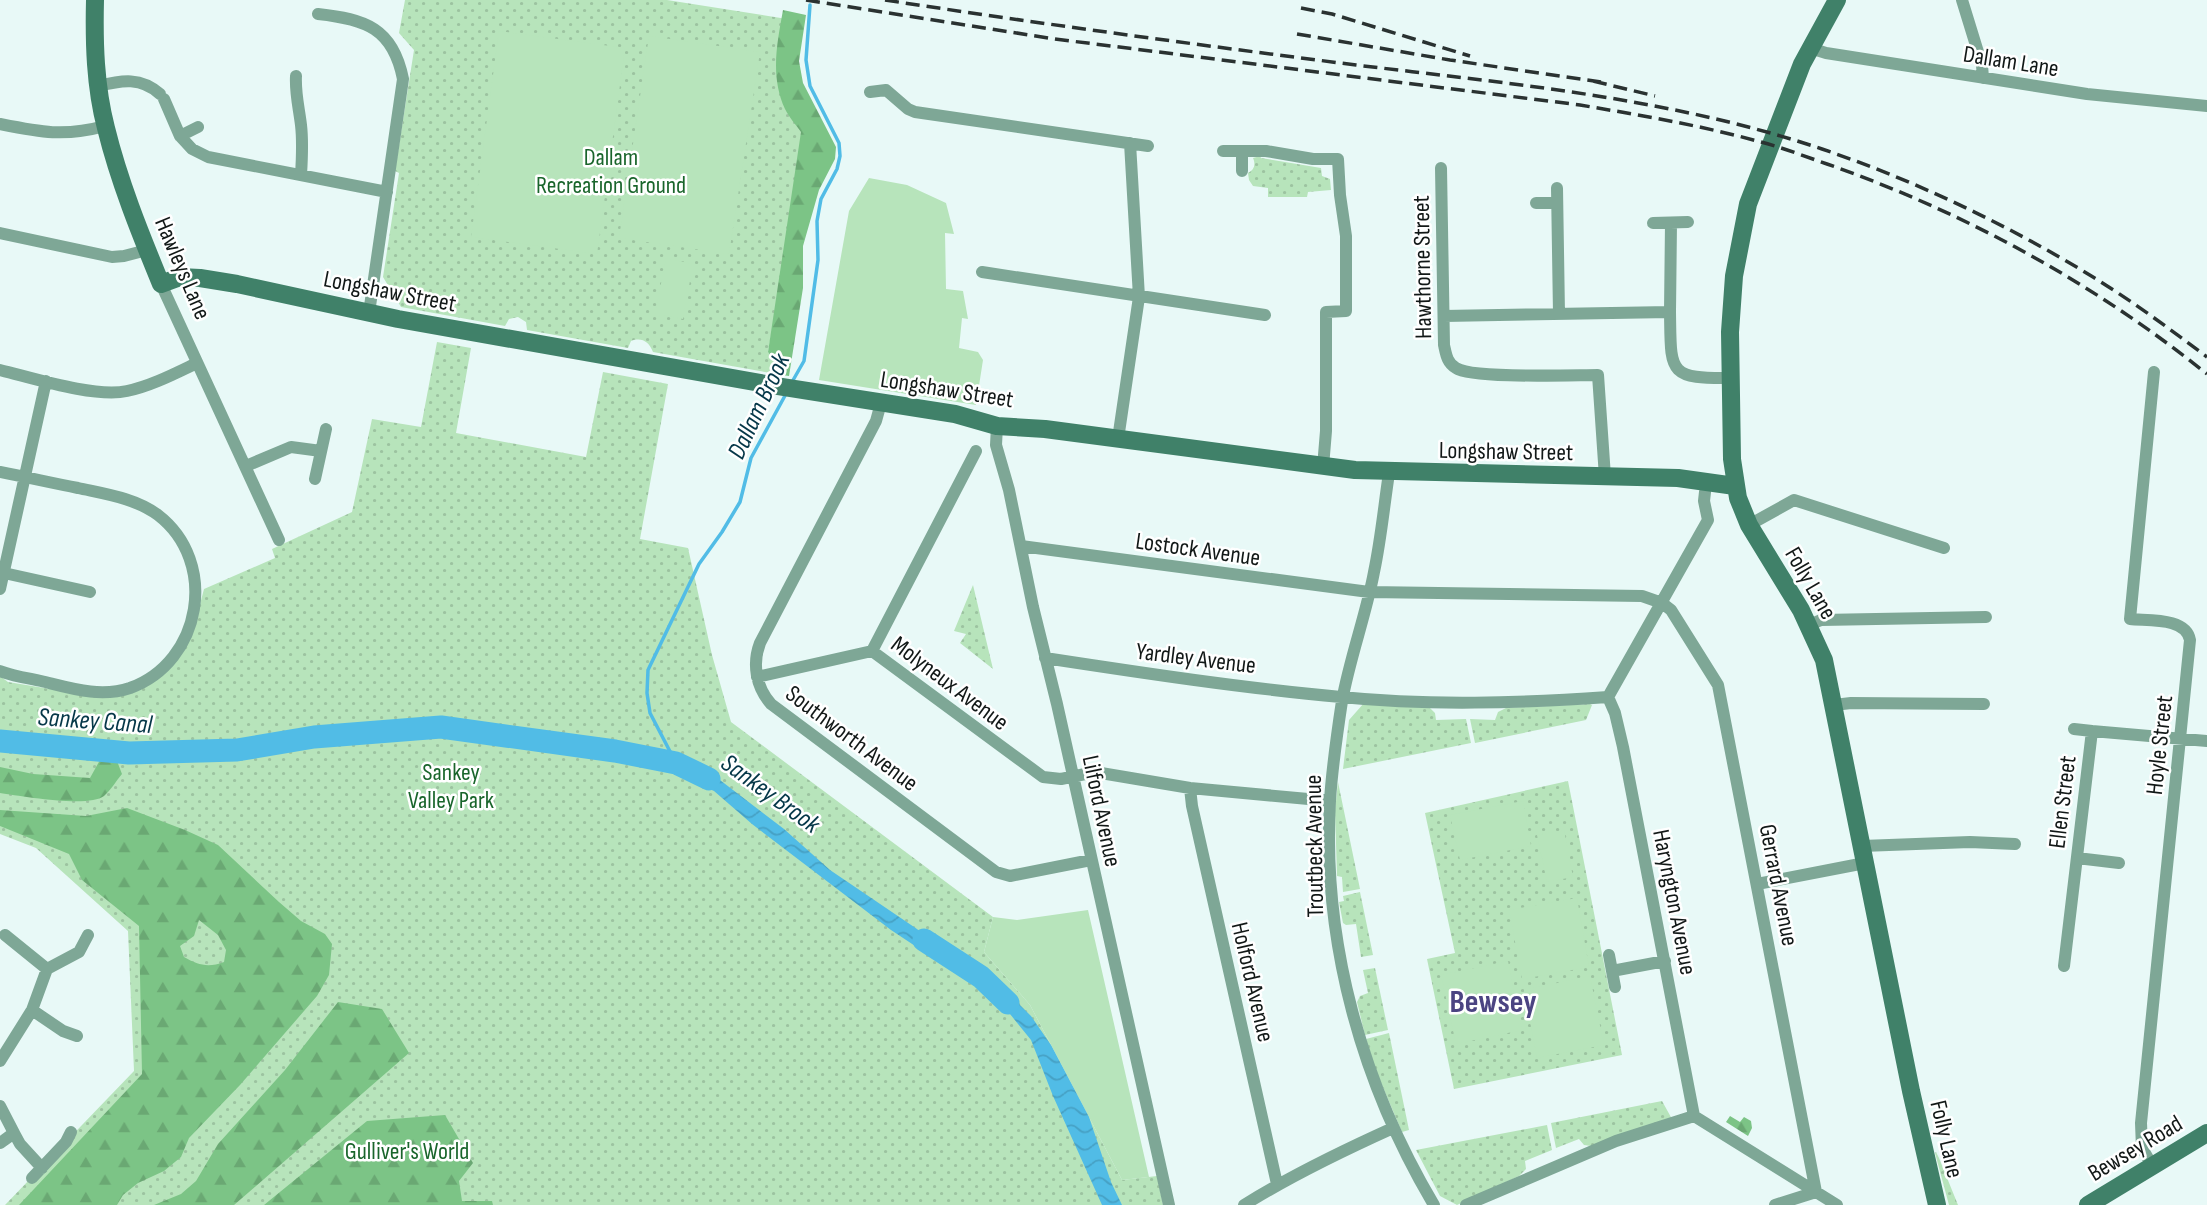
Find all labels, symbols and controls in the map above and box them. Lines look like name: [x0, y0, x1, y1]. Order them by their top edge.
street label: Dallam Lane: [1961, 40, 2061, 83]
park label: Dallam Recreation Ground: [536, 143, 686, 200]
street label: Hawthorne Street: [1407, 195, 1438, 339]
street label: Hawleys Lane: [148, 213, 217, 324]
street label: Longshaw Street: [321, 264, 459, 319]
water label: Dallam Brook: [722, 348, 798, 464]
street label: Longshaw Street: [878, 365, 1016, 414]
street label: Longshaw Street: [1439, 436, 1573, 467]
street label: Lostock Avenue: [1134, 526, 1262, 573]
street label: Folly Lane: [1778, 542, 1843, 625]
street label: Molyneux Avenue: [885, 630, 1014, 737]
street label: Yardley Avenue: [1134, 637, 1257, 680]
street label: Southworth Avenue: [780, 679, 924, 798]
street label: Hoyle Street: [2140, 694, 2179, 796]
water label: Sankey Canal: [37, 702, 154, 741]
water label: Sankey Brook: [715, 748, 827, 841]
street label: Lilford Avenue: [1076, 753, 1127, 869]
street label: Ellen Street: [2042, 754, 2083, 850]
park label: Sankey Valley Park: [408, 758, 494, 815]
street label: Troutbeck Avenue: [1299, 774, 1330, 918]
street label: Gerrard Avenue: [1753, 822, 1805, 948]
street label: Haryngton Avenue: [1646, 827, 1703, 977]
street label: Holford Avenue: [1225, 919, 1280, 1045]
district label: Bewsey: [1449, 983, 1537, 1022]
street label: Folly Lane: [1924, 1097, 1970, 1181]
street label: Bewsey Road: [2083, 1109, 2188, 1188]
park label: Gulliver's World: [345, 1137, 469, 1166]

